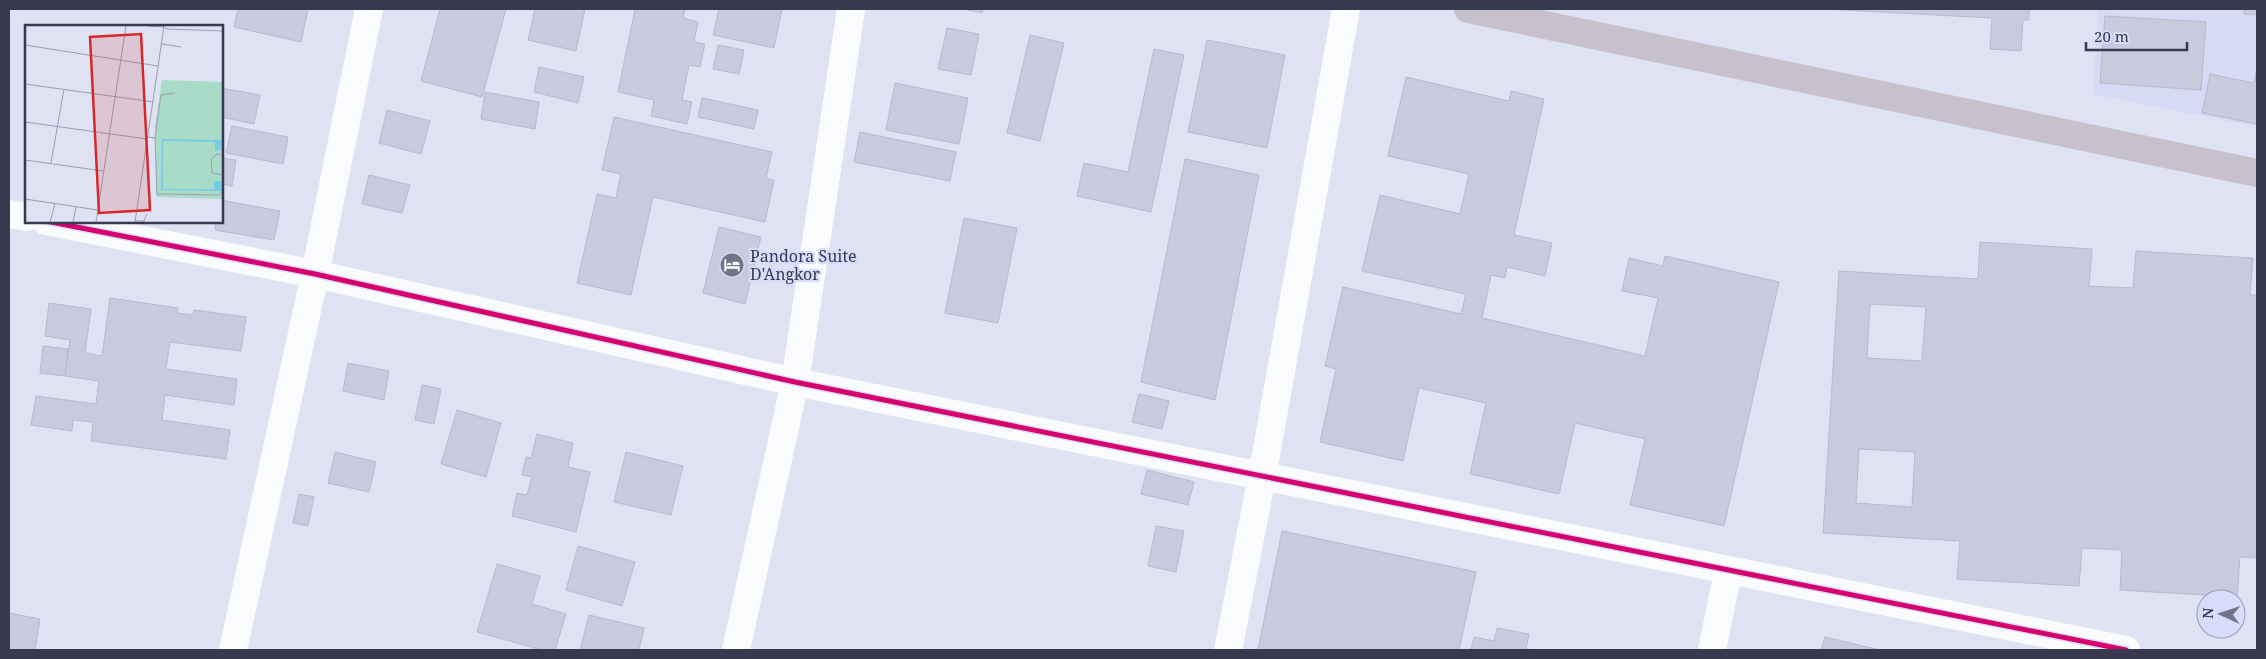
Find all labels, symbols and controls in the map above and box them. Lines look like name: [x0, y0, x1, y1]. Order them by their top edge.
scale bar: [2086, 20, 2187, 52]
inset map: [25, 25, 222, 222]
text: 20 m: [2094, 26, 2129, 46]
place label: Pandora Suite D'Angkor: [750, 245, 857, 285]
hotel icon: Pandora Suite D'Angkor: [719, 252, 745, 278]
north arrow: [2196, 589, 2246, 639]
text: N: [2198, 607, 2217, 619]

